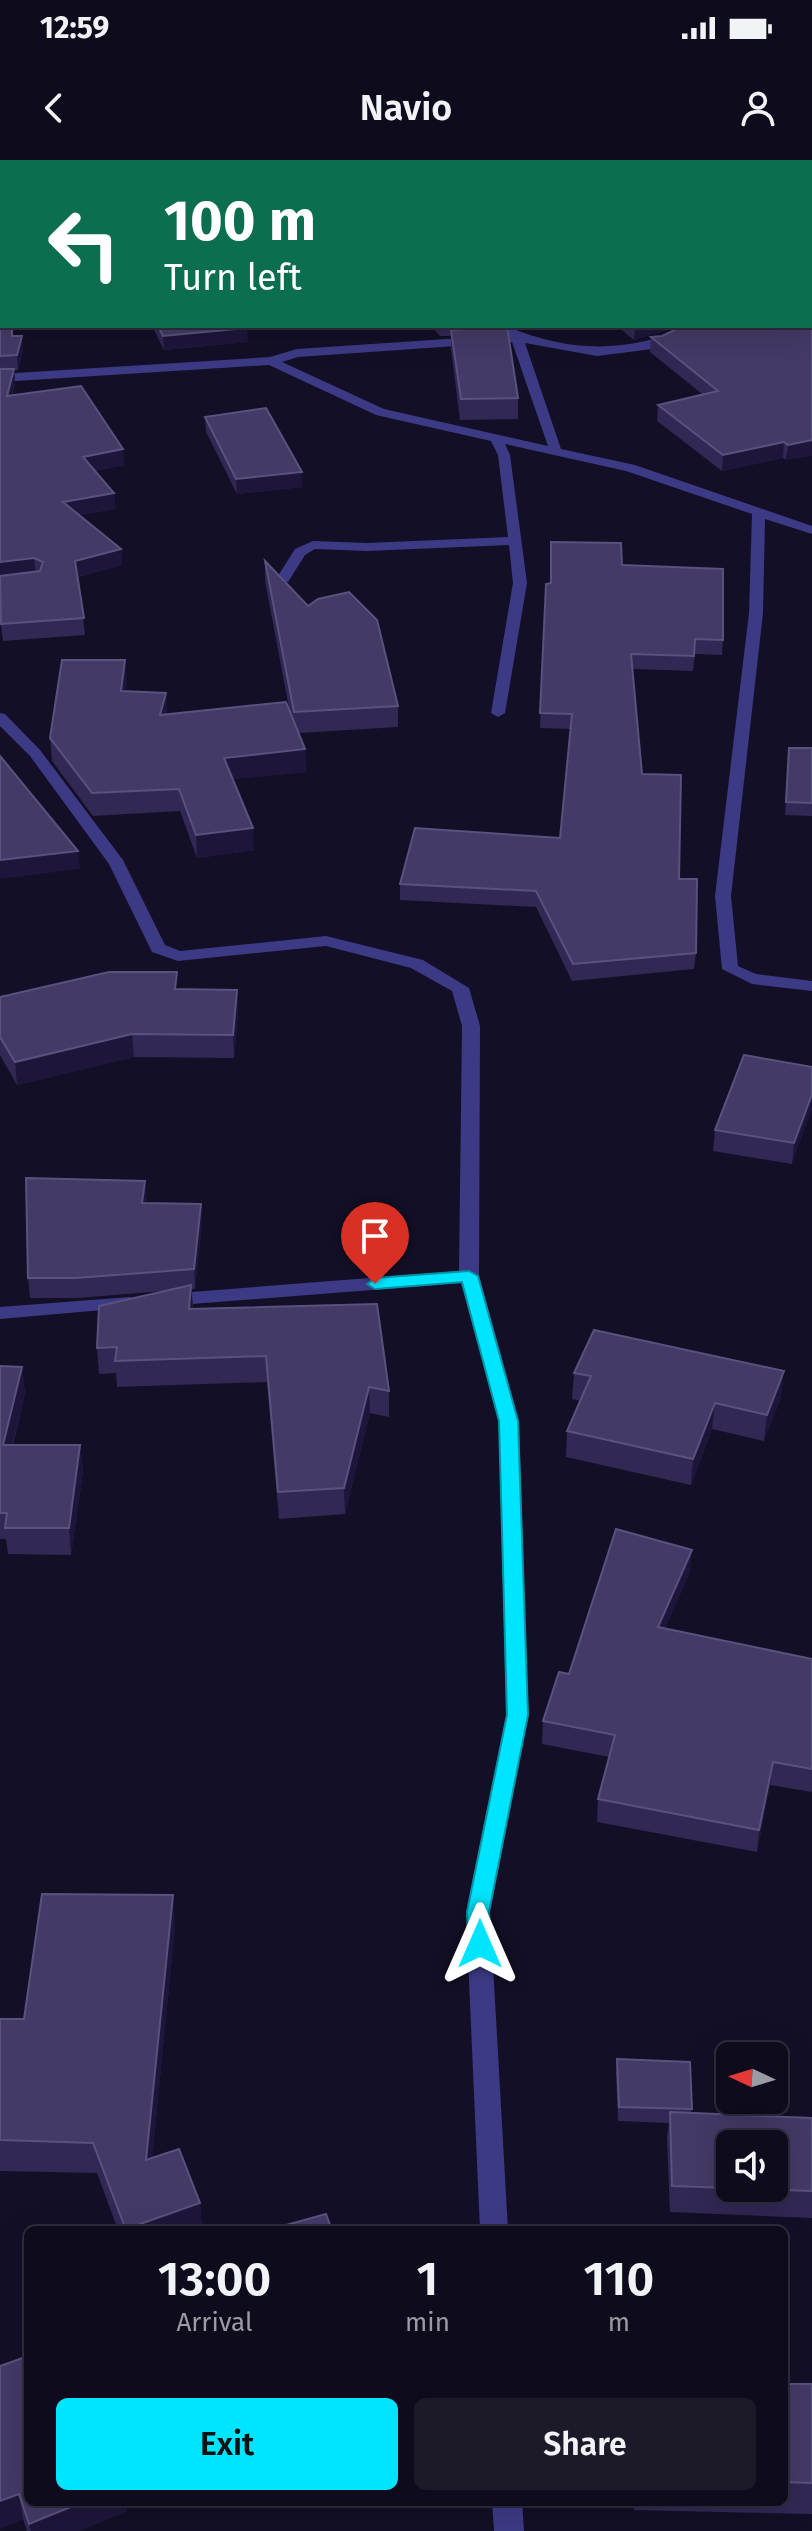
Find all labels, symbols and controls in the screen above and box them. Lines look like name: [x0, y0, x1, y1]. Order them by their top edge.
text: 12:59: [40, 10, 109, 46]
icon: back: [32, 86, 76, 130]
text: Navio: [360, 86, 452, 130]
icon: person: [736, 86, 780, 130]
text: 100 m: [164, 188, 316, 255]
icon: left: [32, 192, 136, 296]
text: Turn left: [164, 256, 302, 300]
pin: [341, 1202, 409, 1284]
icon: arrive: [353, 1214, 397, 1258]
position arrow: [438, 1902, 522, 1986]
north arrow: [716, 2042, 788, 2114]
map controls: [716, 2042, 788, 2202]
button: sound: [716, 2130, 788, 2202]
text: 13:00: [158, 2250, 271, 2308]
text: 1: [417, 2250, 438, 2308]
text: 110: [584, 2250, 654, 2308]
text: Arrival: [176, 2307, 253, 2338]
text: min: [405, 2307, 450, 2338]
text: m: [608, 2307, 630, 2338]
button: Exit: [56, 2398, 398, 2490]
button: Share: [414, 2398, 756, 2490]

